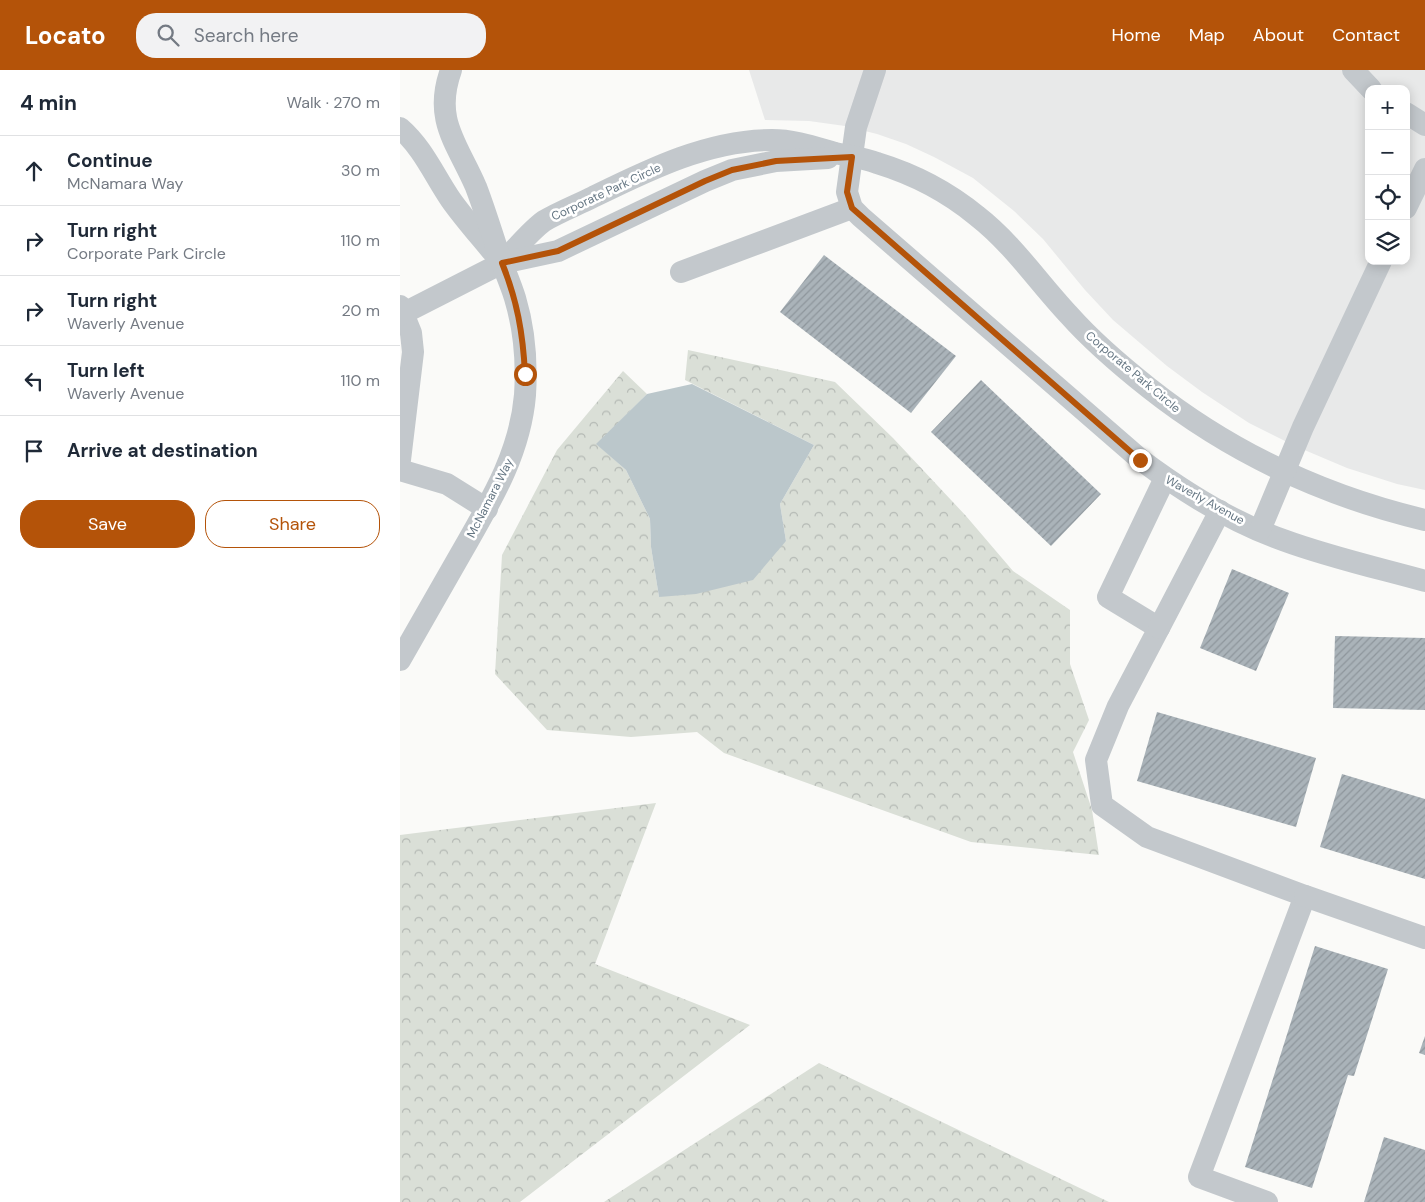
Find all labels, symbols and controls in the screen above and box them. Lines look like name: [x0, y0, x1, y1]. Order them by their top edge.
search box: [136, 13, 486, 58]
text: Locato: [25, 20, 106, 51]
icon: search: [154, 21, 182, 49]
text: Search here: [194, 23, 299, 48]
text: Home: [1111, 23, 1161, 47]
text: Map: [1189, 23, 1225, 47]
text: About: [1253, 23, 1304, 47]
text: Contact: [1332, 23, 1400, 47]
map controls: [1365, 85, 1410, 265]
button: +: [1365, 85, 1410, 130]
text: 4 min: [20, 89, 77, 117]
text: Walk · 270 m: [287, 92, 380, 113]
button: −: [1365, 130, 1410, 175]
text: Continue: [67, 148, 153, 173]
icon: ahead: [20, 157, 48, 185]
text: 30 m: [341, 160, 380, 181]
street label: Corporate Park Circle: [549, 160, 664, 224]
text: McNamara Way: [67, 173, 183, 194]
button: locate: [1365, 175, 1410, 220]
text: Turn right: [67, 218, 157, 243]
button: layers: [1365, 220, 1410, 265]
icon: right: [20, 227, 48, 255]
text: 110 m: [341, 230, 380, 251]
text: Corporate Park Circle: [67, 243, 226, 264]
text: Turn right: [67, 288, 157, 313]
icon: right: [20, 297, 48, 325]
text: 20 m: [341, 300, 380, 321]
text: Waverly Avenue: [67, 313, 184, 334]
street label: Corporate Park Circle: [1082, 328, 1184, 417]
text: Turn left: [67, 358, 145, 383]
route start: [514, 363, 537, 386]
icon: left: [20, 367, 48, 395]
text: 110 m: [341, 370, 380, 391]
text: Waverly Avenue: [67, 383, 184, 404]
icon: arrive: [20, 437, 48, 465]
text: Arrive at destination: [67, 438, 258, 463]
route end: [1129, 449, 1152, 472]
street label: McNamara Way: [463, 455, 517, 540]
street label: Waverly Avenue: [1163, 472, 1247, 528]
button: Save: [20, 500, 195, 548]
button: Share: [205, 500, 380, 548]

